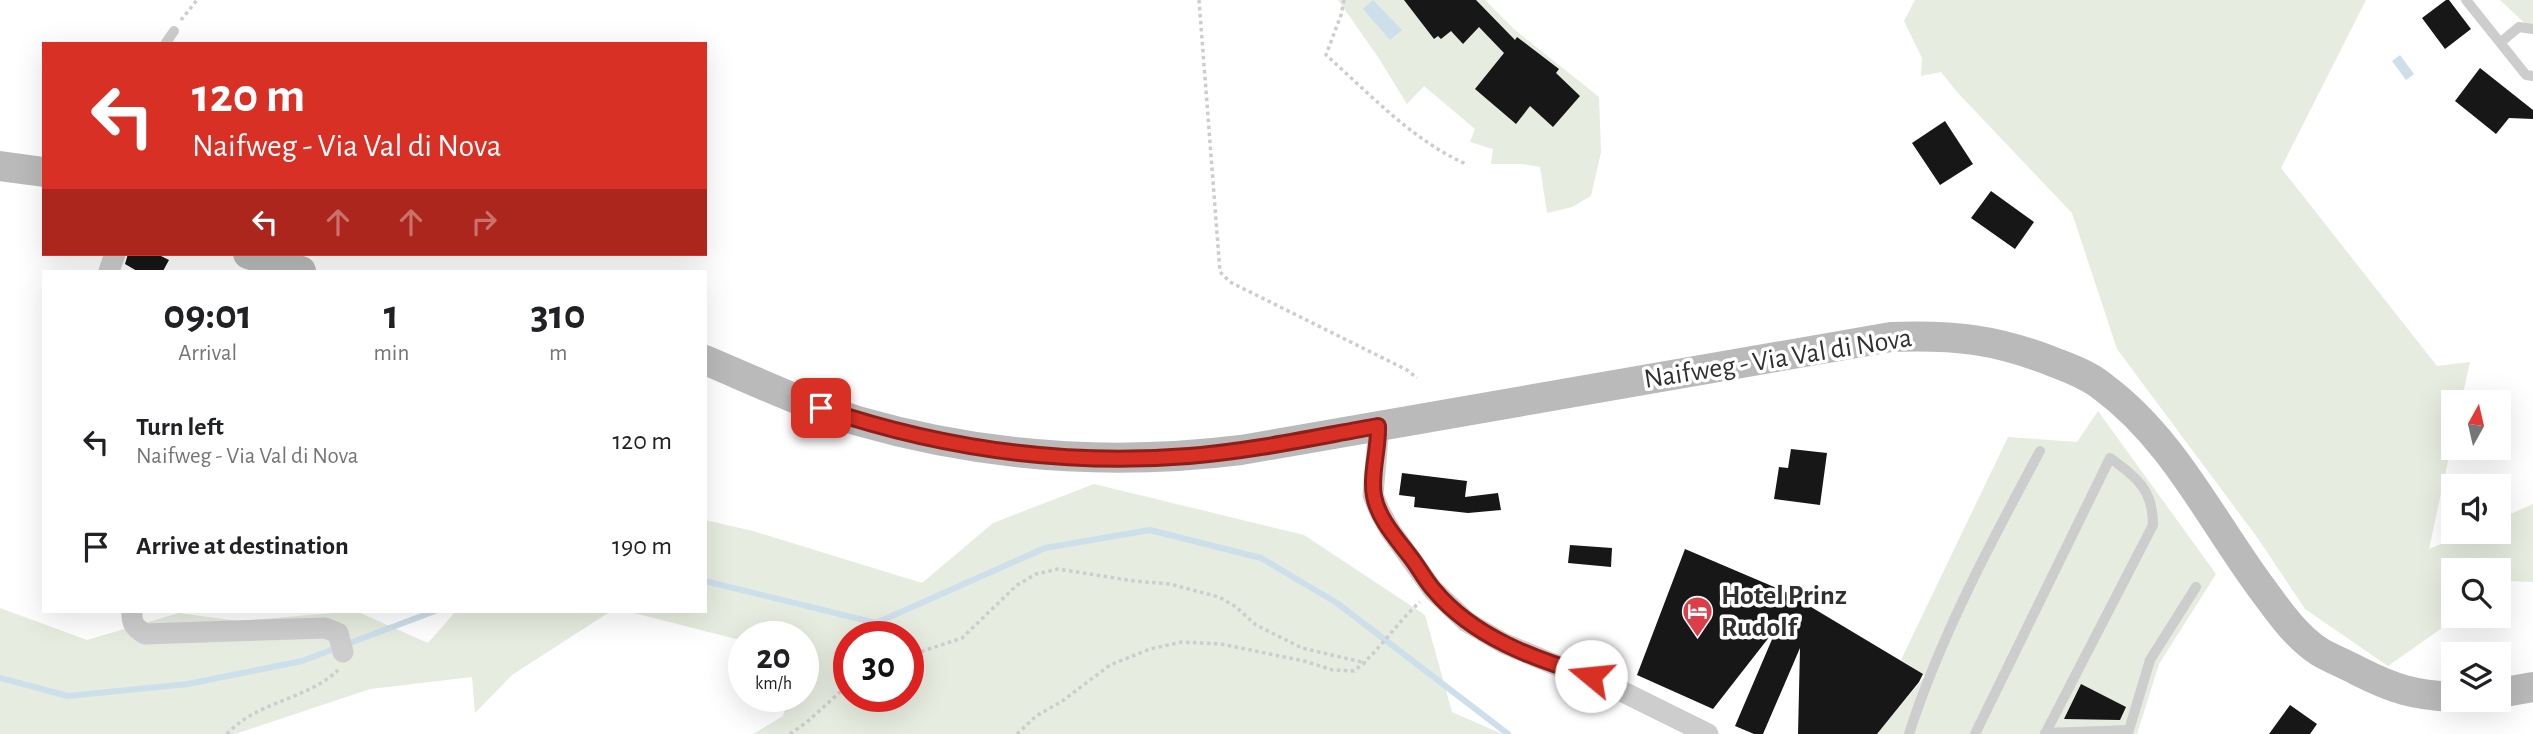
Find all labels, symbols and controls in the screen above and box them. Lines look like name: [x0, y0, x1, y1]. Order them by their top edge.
icon: left: [77, 70, 168, 161]
text: 120 m: [192, 72, 305, 121]
text: Naifweg - Via Val di Nova: [192, 130, 502, 162]
icon: left: [246, 203, 284, 241]
icon: ahead: [319, 203, 357, 241]
icon: ahead: [392, 203, 430, 241]
icon: right: [465, 203, 503, 241]
text: 09:01: [163, 294, 252, 336]
text: 1: [384, 294, 399, 336]
text: 310: [531, 294, 586, 336]
street label: Naifweg - Via Val di Nova: [1642, 324, 1914, 394]
text: Arrival: [178, 342, 237, 365]
text: min: [373, 342, 409, 365]
text: m: [549, 342, 567, 365]
pin: [791, 378, 851, 438]
icon: arrive: [802, 389, 840, 427]
north arrow: [2441, 390, 2511, 460]
map controls: [2441, 390, 2511, 712]
text: Turn left: [136, 414, 224, 440]
icon: left: [77, 423, 115, 461]
text: 120 m: [612, 428, 672, 454]
text: Naifweg - Via Val di Nova: [136, 445, 358, 468]
button: sound: [2441, 474, 2511, 544]
icon: arrive: [77, 528, 115, 566]
text: Arrive at destination: [136, 533, 349, 559]
text: 190 m: [612, 533, 672, 559]
button: search: [2441, 558, 2511, 628]
place label: Hotel Prinz Rudolf: [1721, 582, 1847, 642]
hotel icon: Hotel Prinz Rudolf: [1681, 595, 1715, 639]
speed limit sign: 30: [833, 621, 924, 712]
position arrow: [1554, 639, 1628, 713]
text: 20: [756, 640, 791, 675]
button: layers: [2441, 642, 2511, 712]
text: km/h: [755, 675, 792, 693]

